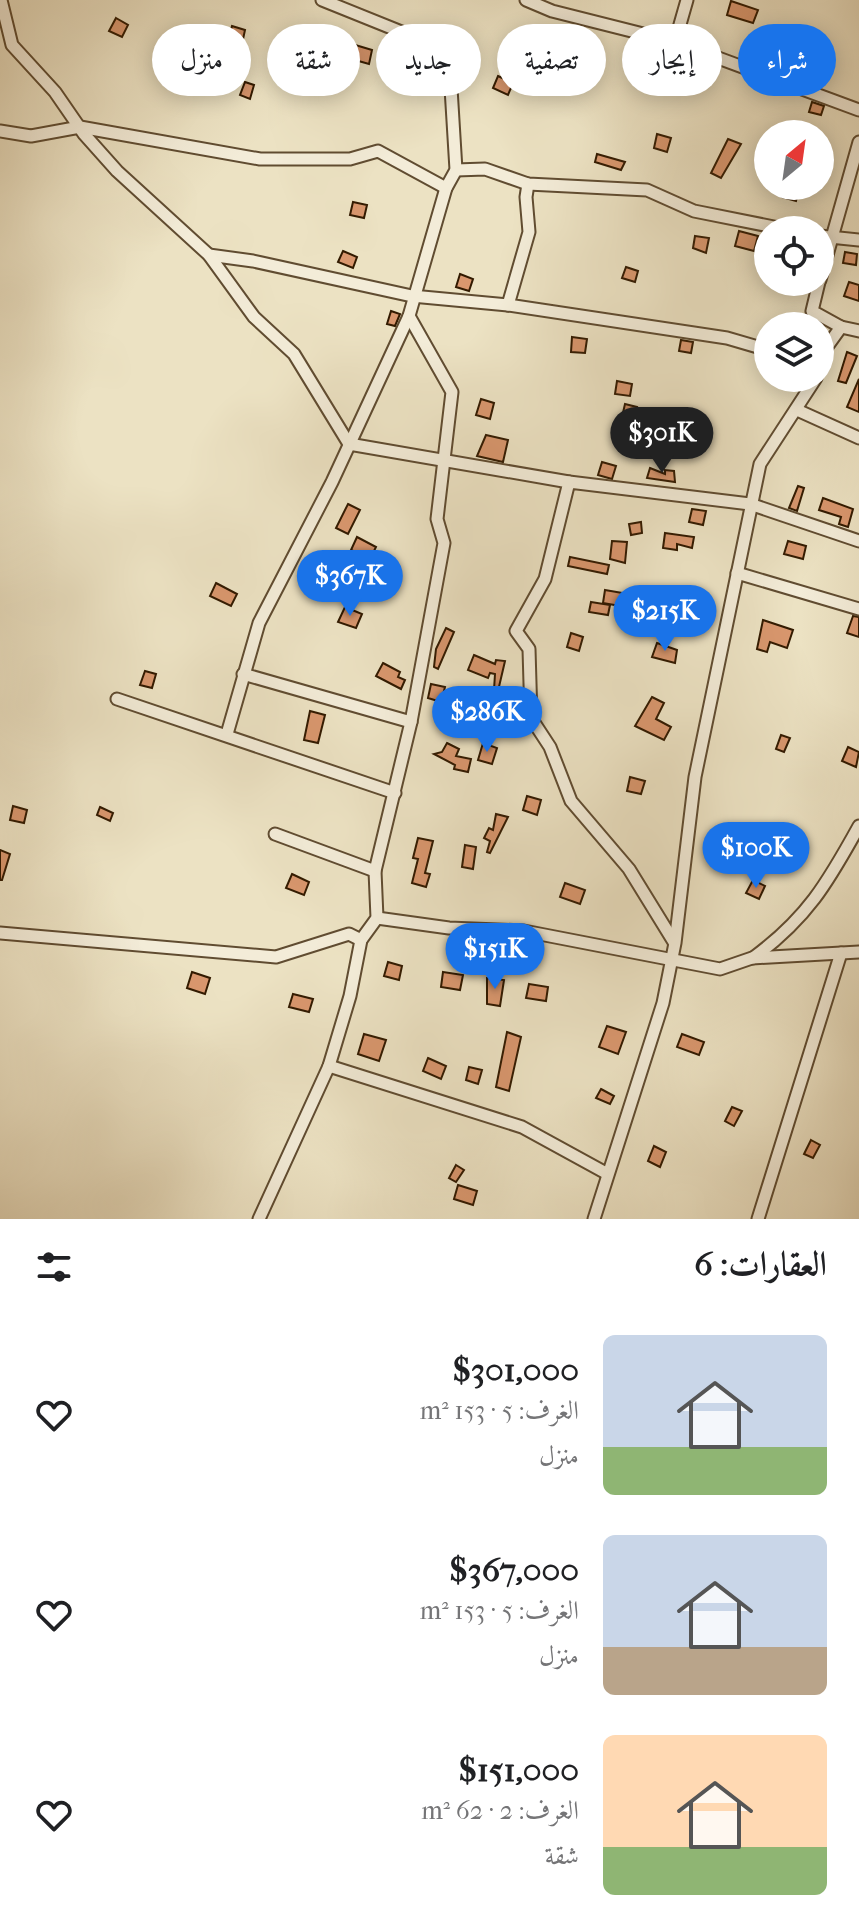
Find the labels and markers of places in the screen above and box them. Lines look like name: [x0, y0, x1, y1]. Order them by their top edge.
pin: $301K: [606, 407, 718, 475]
pin: $367K: [294, 550, 406, 618]
pin: $215K: [609, 585, 721, 653]
pin: $286K: [431, 686, 543, 754]
pin: $100K: [700, 822, 812, 890]
pin: $151K: [439, 923, 551, 991]

